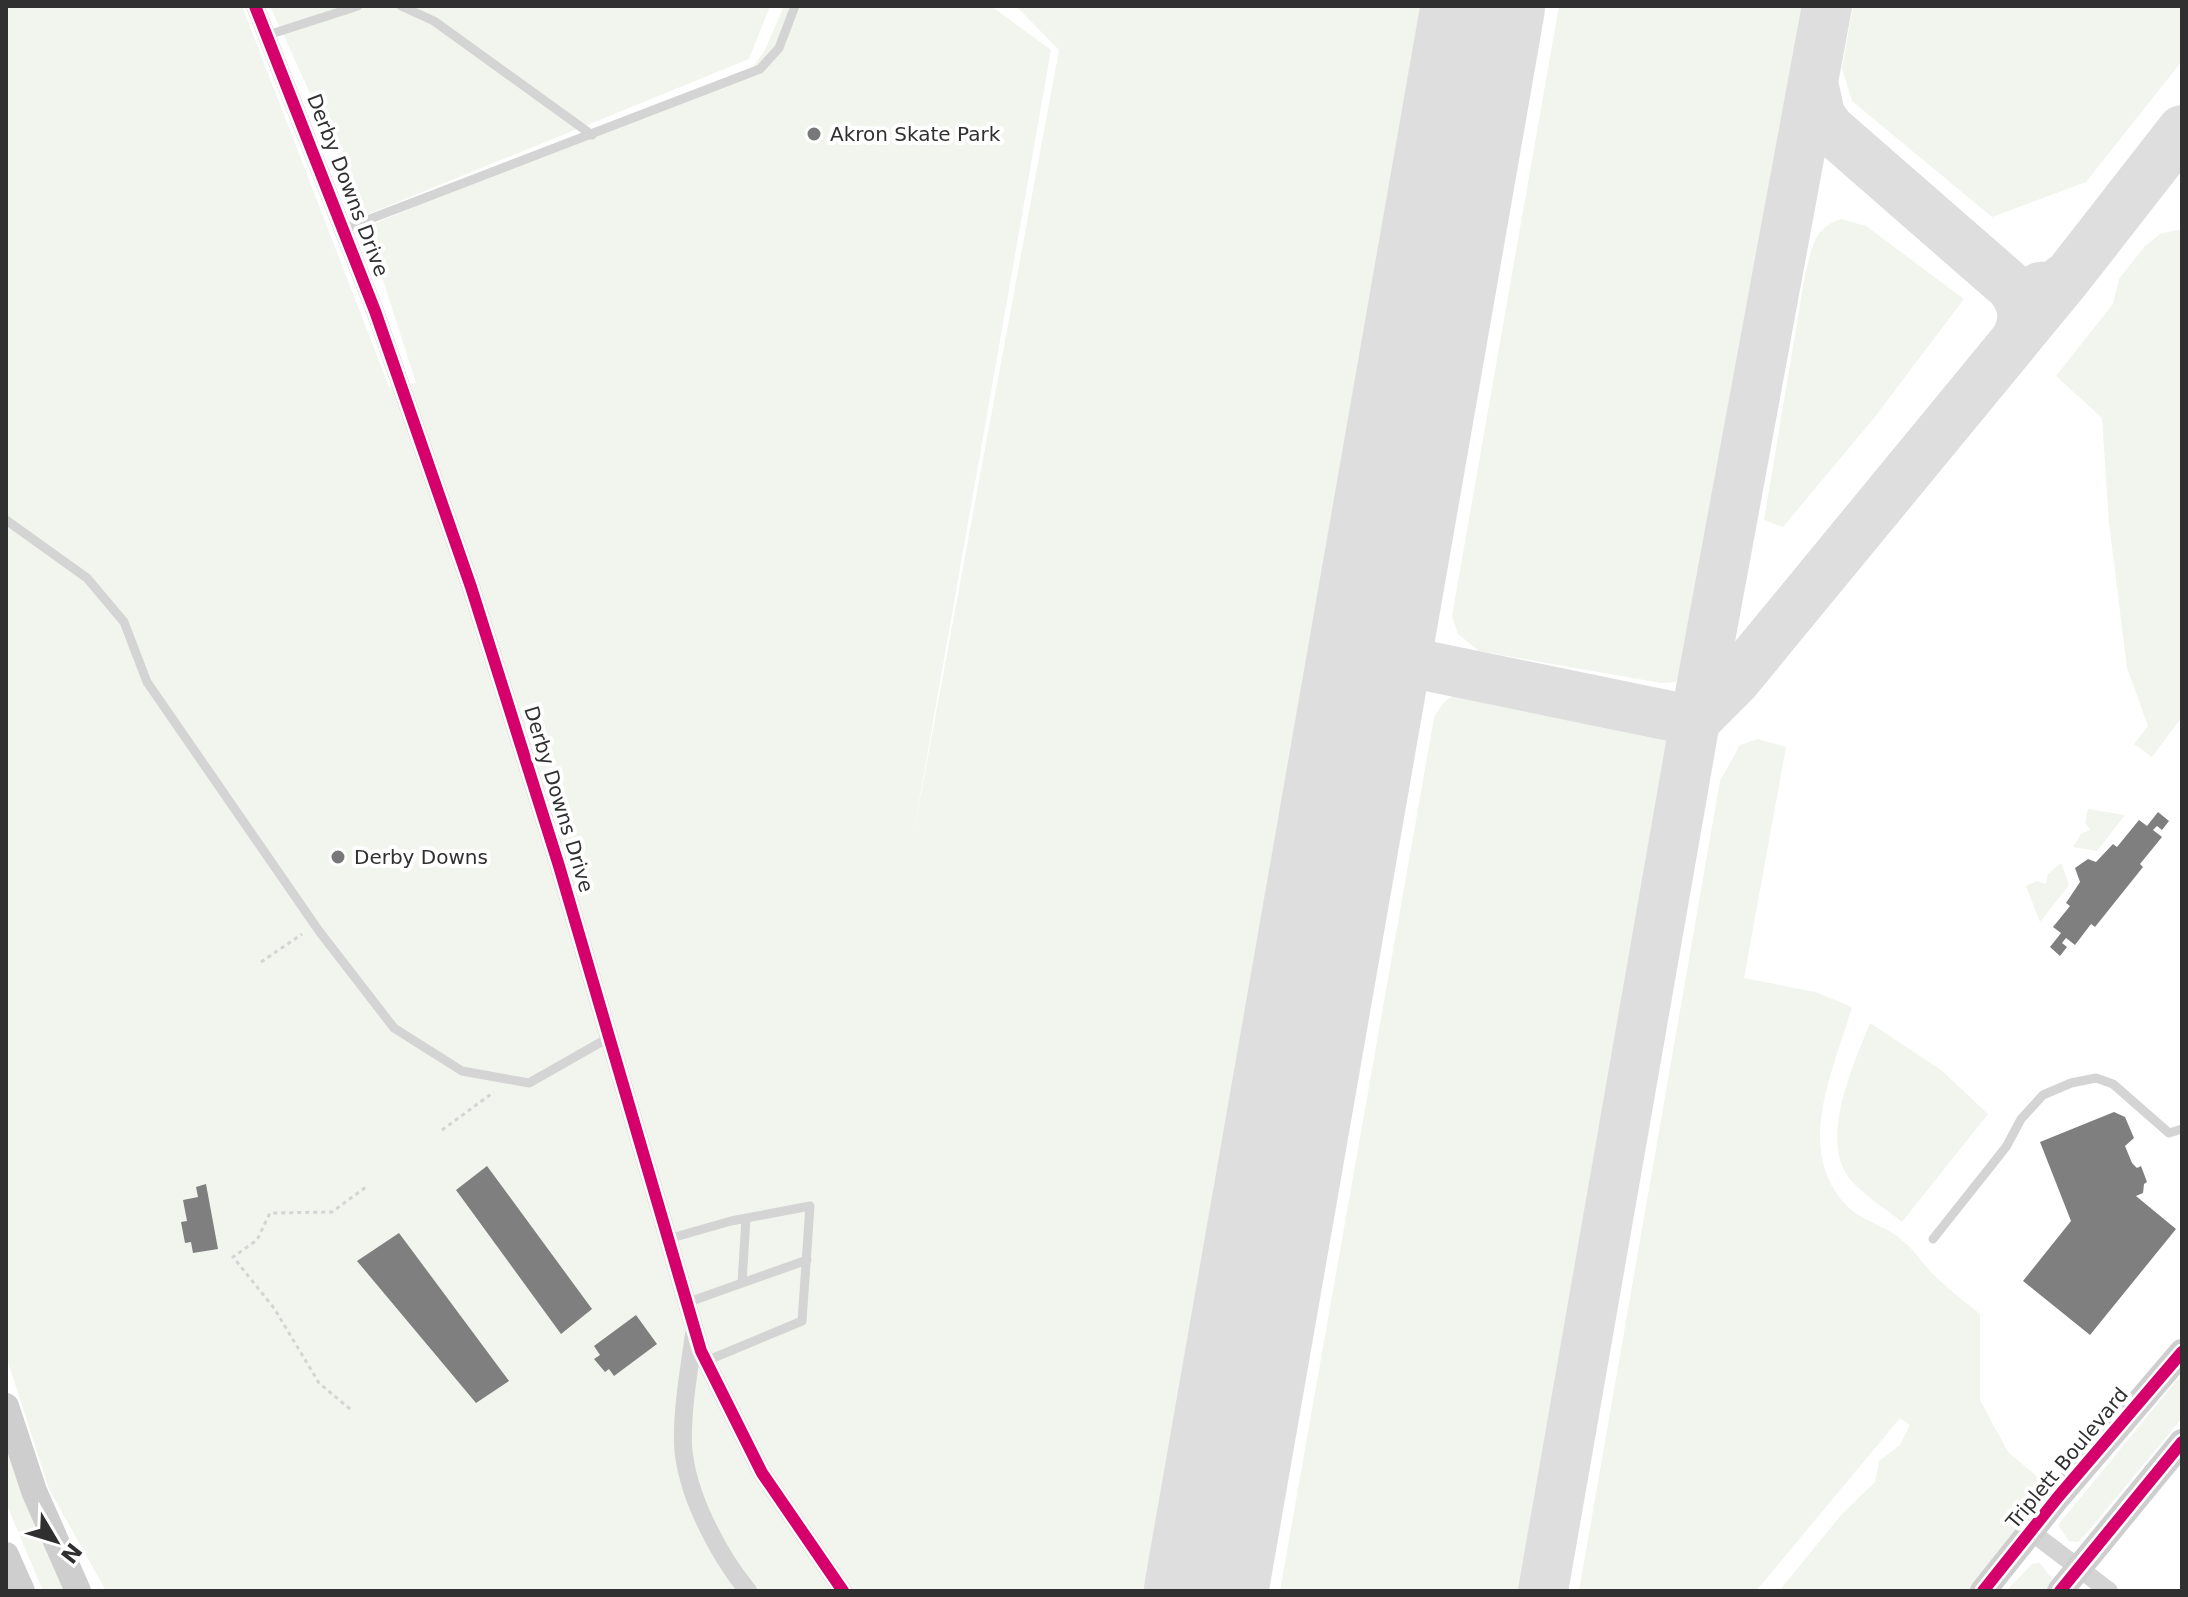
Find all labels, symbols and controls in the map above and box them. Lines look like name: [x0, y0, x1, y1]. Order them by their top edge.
street label: Derby Downs Drive: [302, 90, 394, 280]
place label: Akron Skate Park: [830, 122, 1001, 146]
marker: Akron Skate Park: [805, 125, 823, 143]
street label: Derby Downs Drive: [519, 703, 599, 895]
place label: Derby Downs: [354, 845, 488, 869]
marker: Derby Downs: [329, 848, 347, 866]
street label: Triplett Boulevard: [2000, 1383, 2133, 1534]
north arrow: [16, 1501, 96, 1581]
text: N: [56, 1538, 87, 1568]

